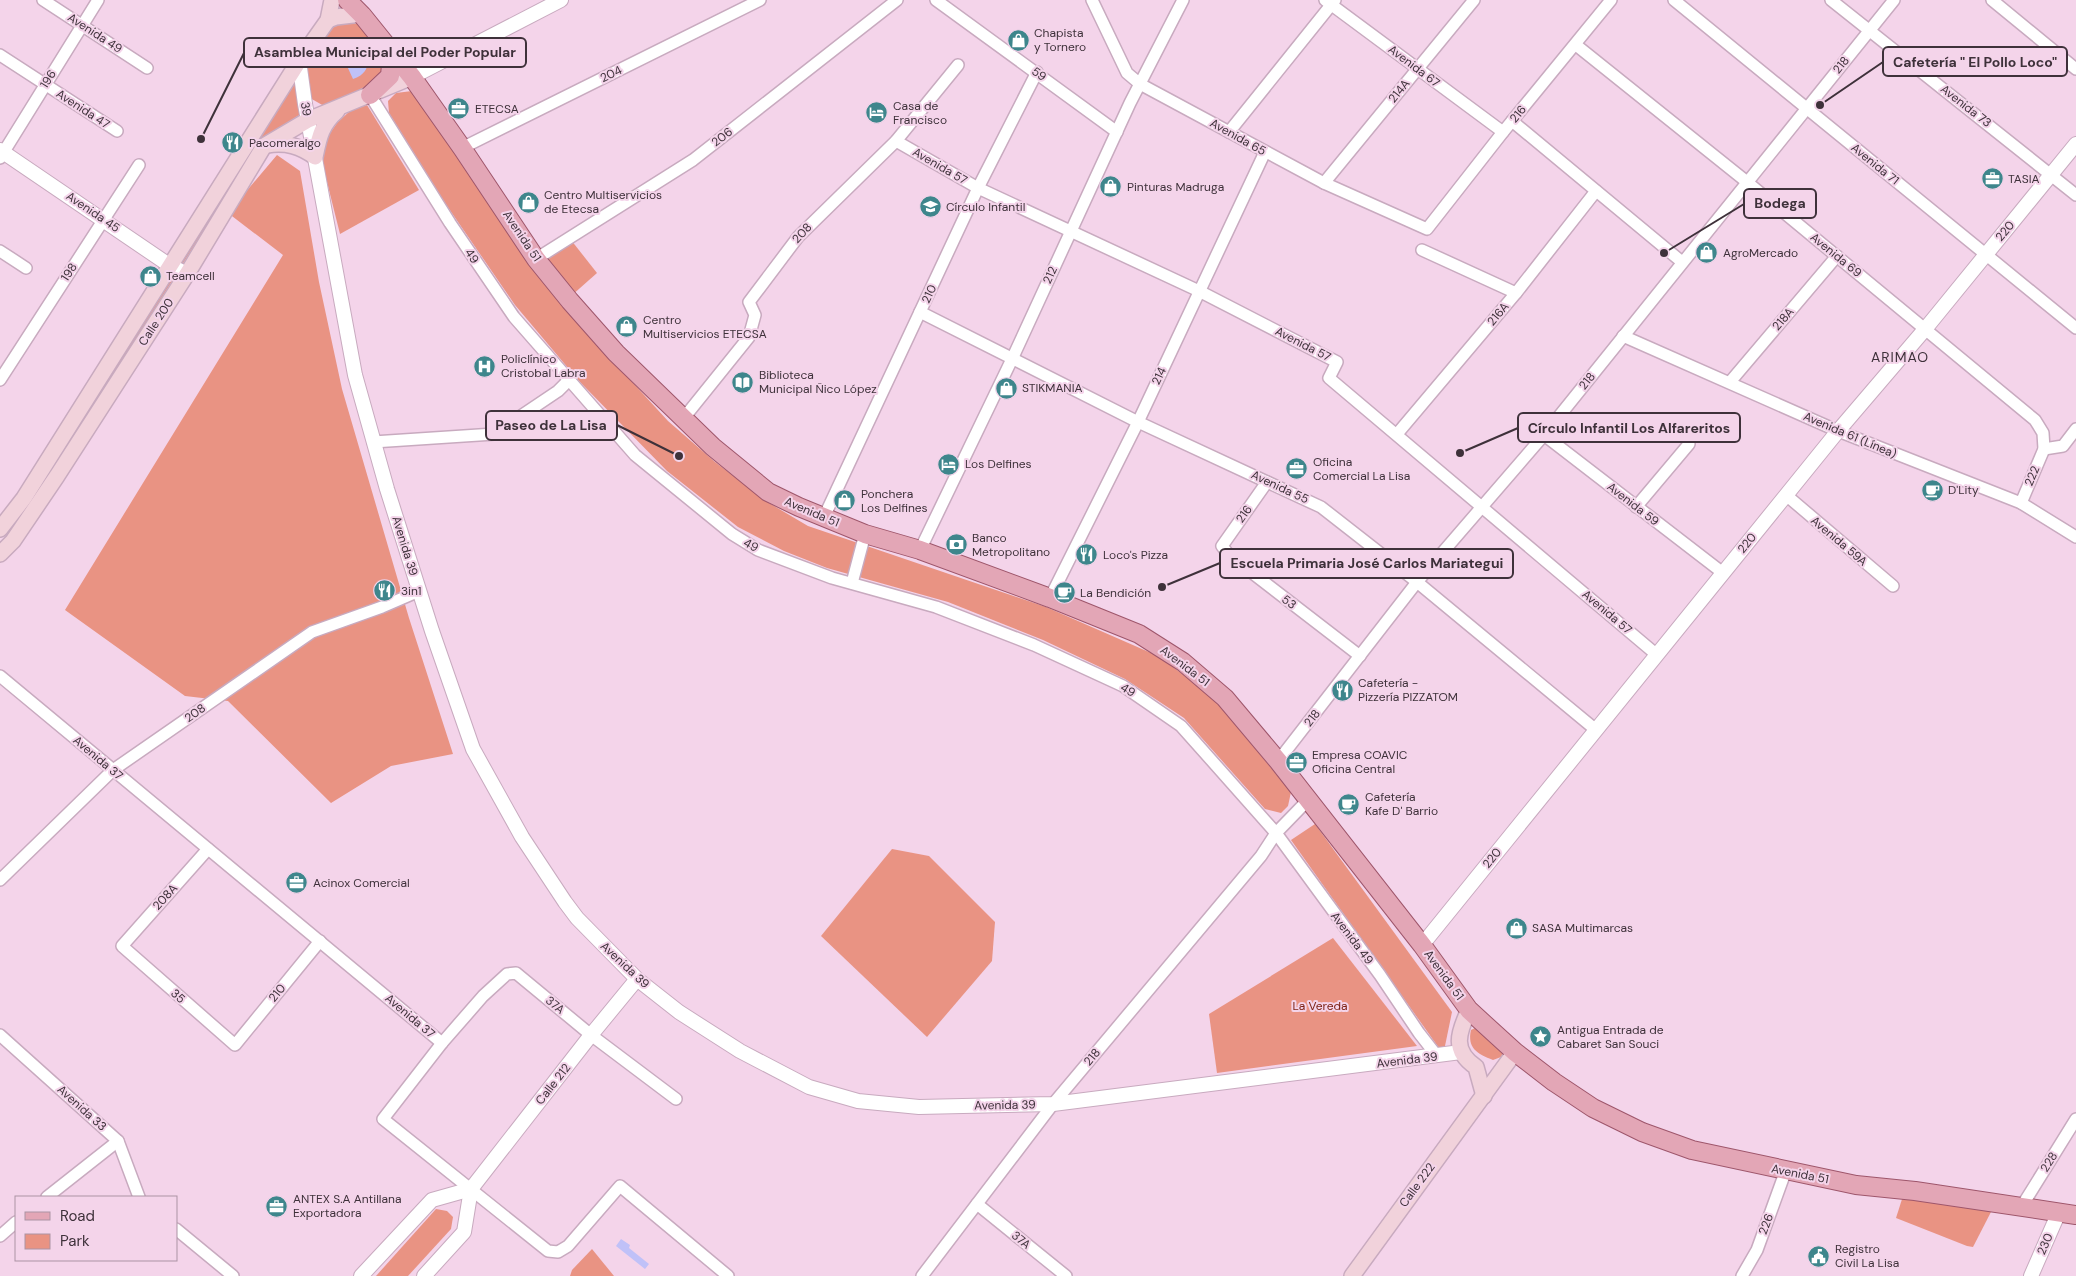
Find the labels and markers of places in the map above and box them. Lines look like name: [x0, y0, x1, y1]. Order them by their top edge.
place label: Chapista y Tornero: [1034, 25, 1086, 55]
shop icon: Chapista y Tornero: [1006, 28, 1030, 52]
callout: Asamblea Municipal del Poder Popular: [244, 38, 526, 67]
callout: Cafetería " El Pollo Loco": [1883, 47, 2067, 76]
office icon: ETECSA: [447, 97, 471, 121]
place label: Casa de Francisco: [893, 98, 947, 128]
place label: ETECSA: [475, 101, 519, 117]
hotel icon: Casa de Francisco: [865, 101, 889, 125]
restaurant icon: Pacomeralgo: [221, 131, 245, 155]
place label: Pacomeralgo: [249, 135, 321, 151]
office icon: TASIA: [1980, 167, 2004, 191]
place label: TASIA: [2008, 171, 2040, 187]
shop icon: Pinturas Madruga: [1099, 175, 1123, 199]
place label: Pinturas Madruga: [1127, 179, 1224, 195]
place label: Centro Multiservicios de Etecsa: [544, 187, 662, 217]
callout: Bodega: [1744, 189, 1816, 218]
shop icon: Centro Multiservicios de Etecsa: [516, 190, 540, 214]
school or university icon: Círculo Infantil: [918, 195, 942, 219]
place label: Círculo Infantil: [946, 199, 1025, 215]
shop icon: AgroMercado: [1695, 241, 1719, 265]
place label: AgroMercado: [1723, 245, 1798, 261]
shop icon: Teamcell: [138, 264, 162, 288]
place label: Teamcell: [166, 268, 215, 284]
place label: Centro Multiservicios ETECSA: [643, 312, 767, 342]
shop icon: Centro Multiservicios ETECSA: [615, 315, 639, 339]
place label: Policlínico Cristobal Labra: [501, 351, 586, 381]
hospital icon: Policlínico Cristobal Labra: [473, 354, 497, 378]
place label: Biblioteca Municipal Ñico López: [759, 367, 877, 397]
library icon: Biblioteca Municipal Ñico López: [731, 370, 755, 394]
shop icon: STIKMANIA: [994, 376, 1018, 400]
place label: STIKMANIA: [1022, 380, 1082, 396]
callout: Paseo de La Lisa: [486, 411, 617, 440]
callout: Círculo Infantil Los Alfareritos: [1518, 413, 1740, 442]
hotel icon: Los Delfines: [937, 452, 961, 476]
place label: Oficina Comercial La Lisa: [1313, 454, 1410, 484]
place label: Los Delfines: [965, 456, 1032, 472]
office icon: Oficina Comercial La Lisa: [1285, 457, 1309, 481]
cafe icon: D'Lity: [1920, 478, 1944, 502]
place label: D'Lity: [1948, 482, 1979, 498]
place label: Ponchera Los Delfines: [861, 486, 928, 516]
shop icon: Ponchera Los Delfines: [833, 489, 857, 513]
place label: Banco Metropolitano: [972, 530, 1050, 560]
bank icon: Banco Metropolitano: [944, 533, 968, 557]
restaurant icon: Loco's Pizza: [1075, 543, 1099, 567]
place label: Loco's Pizza: [1103, 547, 1168, 563]
callout: Escuela Primaria José Carlos Mariategui: [1220, 549, 1513, 578]
restaurant icon: 3in1: [373, 579, 397, 603]
cafe icon: La Bendición: [1052, 581, 1076, 605]
place label: 3in1: [401, 583, 422, 599]
place label: La Bendición: [1080, 585, 1151, 601]
place label: Cafetería - Pizzería PIZZATOM: [1358, 675, 1458, 705]
restaurant icon: Cafetería - Pizzería PIZZATOM: [1330, 678, 1354, 702]
place label: Empresa COAVIC Oficina Central: [1312, 747, 1408, 777]
office icon: Empresa COAVIC Oficina Central: [1284, 750, 1308, 774]
place label: Cafetería Kafe D' Barrio: [1365, 789, 1438, 819]
cafe icon: Cafetería Kafe D' Barrio: [1337, 792, 1361, 816]
office icon: Acinox Comercial: [285, 871, 309, 895]
place label: Acinox Comercial: [313, 875, 410, 891]
shop icon: SASA Multimarcas: [1504, 916, 1528, 940]
place label: SASA Multimarcas: [1532, 920, 1633, 936]
place label: Antigua Entrada de Cabaret San Souci: [1557, 1022, 1664, 1052]
place icon: Antigua Entrada de Cabaret San Souci: [1529, 1025, 1553, 1049]
place label: ANTEX S.A Antillana Exportadora: [293, 1191, 401, 1221]
office icon: ANTEX S.A Antillana Exportadora: [265, 1194, 289, 1218]
place label: Registro Civil La Lisa: [1835, 1241, 1899, 1271]
public building icon: Registro Civil La Lisa: [1807, 1244, 1831, 1268]

